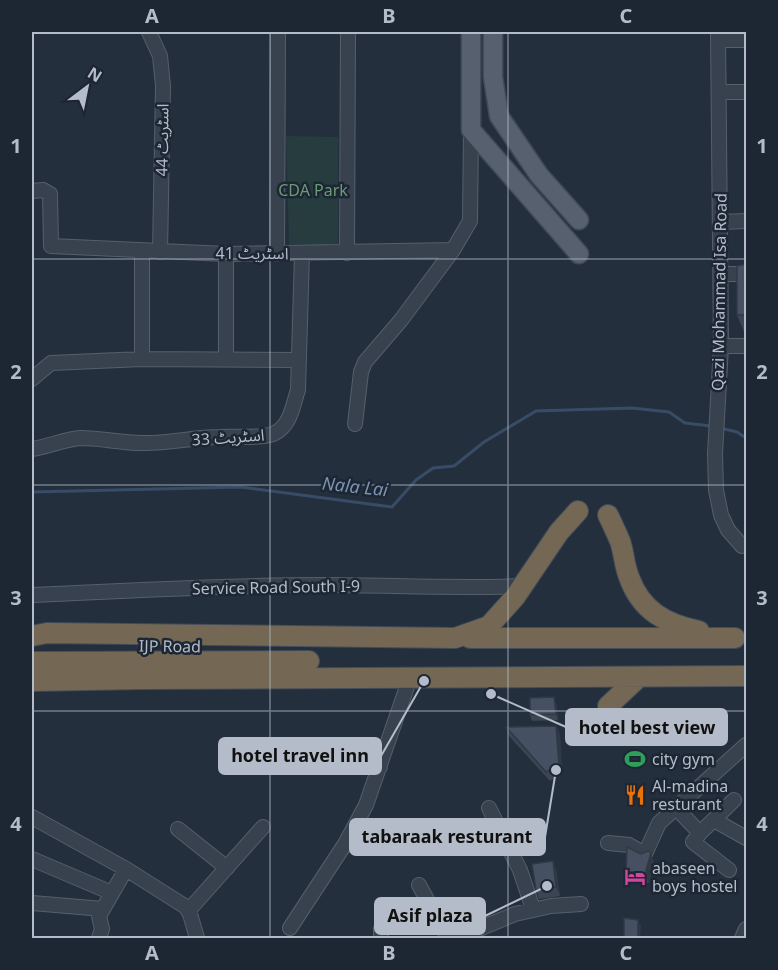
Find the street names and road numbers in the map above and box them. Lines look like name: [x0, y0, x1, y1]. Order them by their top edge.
street label: اسٹریٹ 44: [150, 103, 174, 177]
street label: Qazi Mohammad Isa Road: [706, 193, 732, 391]
street label: اسٹریٹ 41: [216, 242, 288, 264]
street label: اسٹریٹ 33: [191, 423, 265, 451]
street label: Service Road South I-9: [192, 575, 360, 599]
street label: IJP Road: [139, 634, 201, 658]

